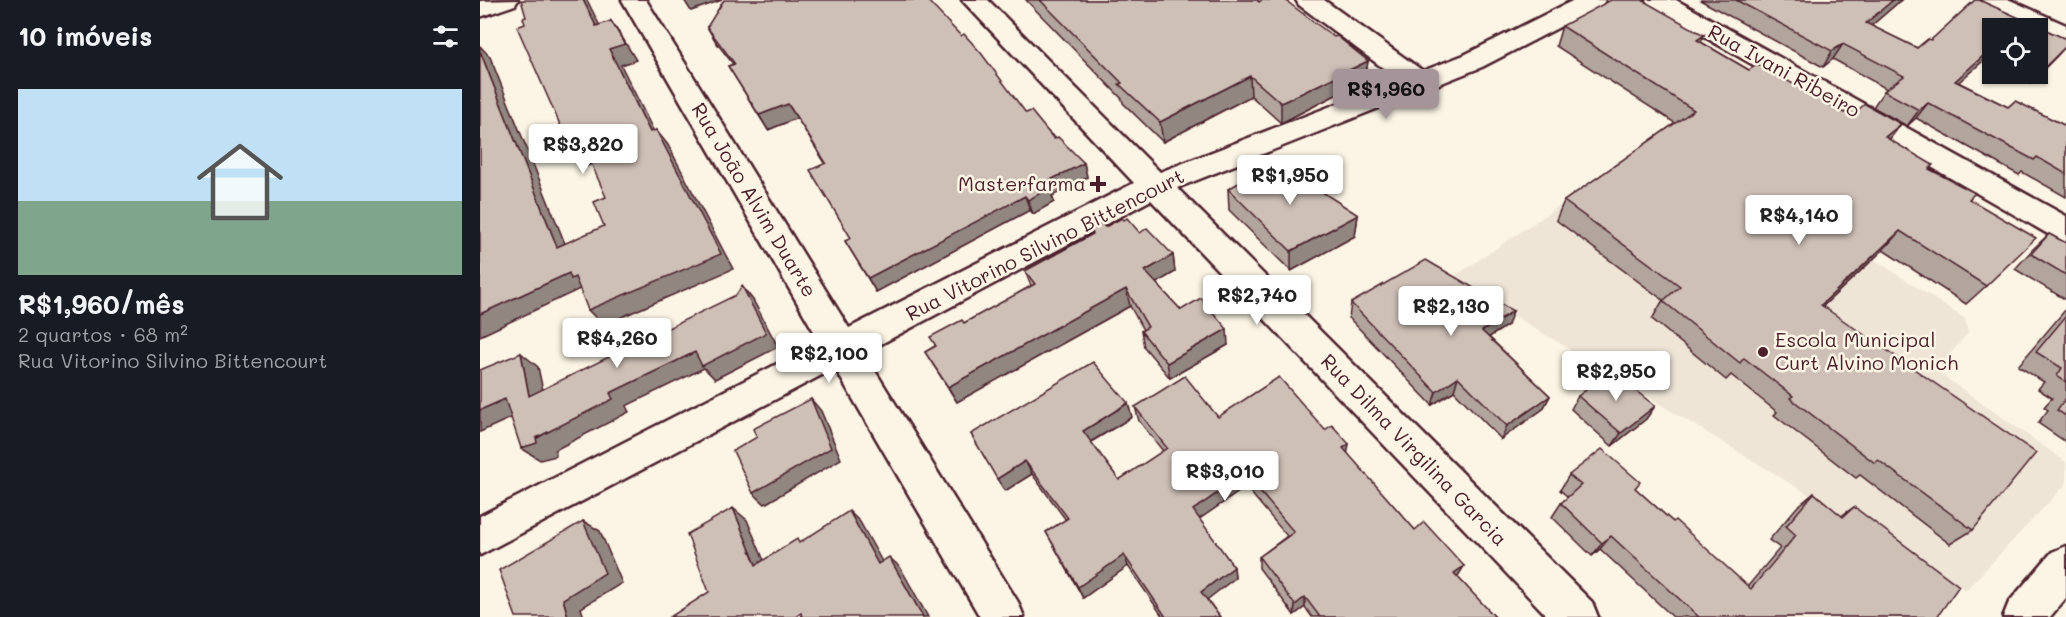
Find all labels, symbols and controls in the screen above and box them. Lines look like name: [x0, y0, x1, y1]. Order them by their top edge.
street label: Rua Ivani Ribeiro: [1704, 18, 1865, 123]
map controls: [1982, 18, 2048, 84]
button: locate: [1982, 18, 2048, 84]
text: 10 imóveis: [18, 19, 152, 53]
icon: filters: [429, 20, 462, 53]
pin: R$1,960: [1331, 69, 1441, 120]
text: R$1,960: [1347, 75, 1425, 101]
street label: Rua João Alvim Duarte: [686, 97, 823, 302]
pin: R$3,820: [528, 124, 638, 175]
icon: home: [186, 128, 294, 236]
text: R$3,820: [543, 130, 623, 156]
pin: R$1,950: [1235, 155, 1345, 206]
text: R$1,950: [1251, 161, 1329, 187]
street label: Rua Vitorino Silvino Bittencourt: [901, 162, 1188, 326]
place label: Masterfarma: [958, 170, 1086, 196]
marker: Masterfarma: [1091, 177, 1105, 191]
pin: R$4,140: [1744, 195, 1854, 246]
text: R$4,140: [1759, 201, 1839, 227]
pin: R$2,740: [1202, 275, 1312, 326]
text: R$2,740: [1217, 281, 1297, 307]
pin: R$2,130: [1396, 286, 1506, 337]
text: R$1,960/mês: [18, 287, 185, 321]
text: R$2,130: [1412, 292, 1490, 318]
pin: R$4,260: [562, 318, 672, 369]
text: 2 quartos · 68 m²: [18, 321, 188, 347]
text: R$4,260: [576, 324, 658, 350]
place label: Escola Municipal Curt Alvino Monich: [1775, 326, 1958, 375]
pin: R$2,100: [774, 333, 884, 384]
text: R$2,100: [790, 339, 868, 365]
marker: Escola Municipal Curt Alvino Monich: [1756, 345, 1770, 359]
text: Rua Vitorino Silvino Bittencourt: [18, 347, 327, 373]
street label: Rua Dilma Virgilina Garcia: [1316, 348, 1514, 551]
pin: R$2,950: [1561, 351, 1671, 402]
text: R$2,950: [1576, 357, 1656, 383]
pin: R$3,010: [1170, 451, 1280, 502]
text: R$3,010: [1186, 457, 1264, 483]

